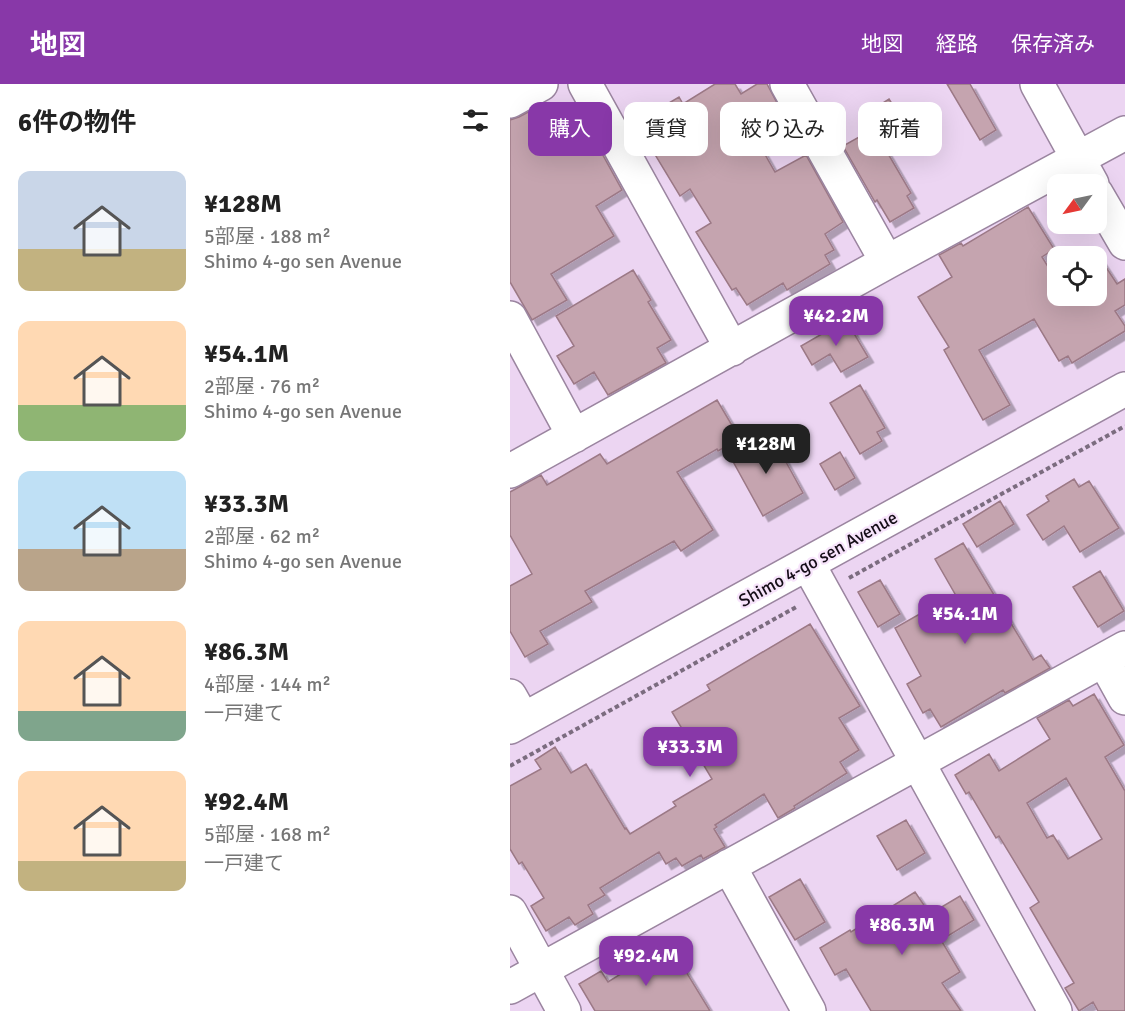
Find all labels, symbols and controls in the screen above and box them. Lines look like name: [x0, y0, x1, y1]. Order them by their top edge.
text: 地図: [30, 28, 86, 62]
text: 地図: [861, 31, 903, 57]
text: 経路: [936, 31, 978, 57]
text: 保存済み: [1011, 31, 1095, 57]
chip: 購入: [528, 102, 612, 156]
chip: 賃貸: [624, 102, 708, 156]
chip: 絞り込み: [720, 102, 846, 156]
chip: 新着: [858, 102, 942, 156]
icon: filters: [459, 104, 492, 137]
text: 6件の物件: [18, 107, 136, 139]
north arrow: [1047, 174, 1107, 234]
map controls: [1047, 174, 1107, 306]
text: ¥128M: [204, 188, 282, 220]
icon: home: [66, 195, 138, 267]
text: 5部屋 · 188 m²: [204, 224, 331, 249]
button: locate: [1047, 246, 1107, 306]
text: Shimo 4-go sen Avenue: [204, 249, 402, 274]
pin: ¥42.2M: [787, 296, 885, 347]
text: ¥42.2M: [803, 303, 869, 328]
text: ¥54.1M: [204, 338, 289, 370]
icon: home: [66, 345, 138, 417]
text: 2部屋 · 76 m²: [204, 374, 320, 399]
text: Shimo 4-go sen Avenue: [204, 399, 402, 424]
pin: ¥128M: [724, 424, 808, 475]
text: ¥128M: [736, 431, 796, 456]
text: ¥33.3M: [204, 488, 289, 520]
icon: home: [66, 495, 138, 567]
street label: Shimo 4-go sen Avenue: [735, 506, 901, 612]
text: 2部屋 · 62 m²: [204, 524, 320, 549]
text: Shimo 4-go sen Avenue: [204, 549, 402, 574]
pin: ¥54.1M: [916, 594, 1014, 645]
text: ¥54.1M: [932, 601, 998, 626]
text: ¥86.3M: [204, 636, 289, 668]
icon: home: [66, 645, 138, 717]
text: 4部屋 · 144 m²: [204, 672, 331, 697]
text: 一戸建て: [204, 701, 284, 726]
pin: ¥33.3M: [641, 727, 739, 778]
text: ¥33.3M: [657, 734, 723, 759]
text: ¥92.4M: [204, 786, 289, 818]
icon: home: [66, 795, 138, 867]
text: 5部屋 · 168 m²: [204, 822, 331, 847]
text: 一戸建て: [204, 851, 284, 876]
pin: ¥86.3M: [853, 905, 951, 956]
text: ¥86.3M: [869, 912, 935, 937]
pin: ¥92.4M: [597, 936, 695, 987]
text: ¥92.4M: [613, 943, 679, 968]

